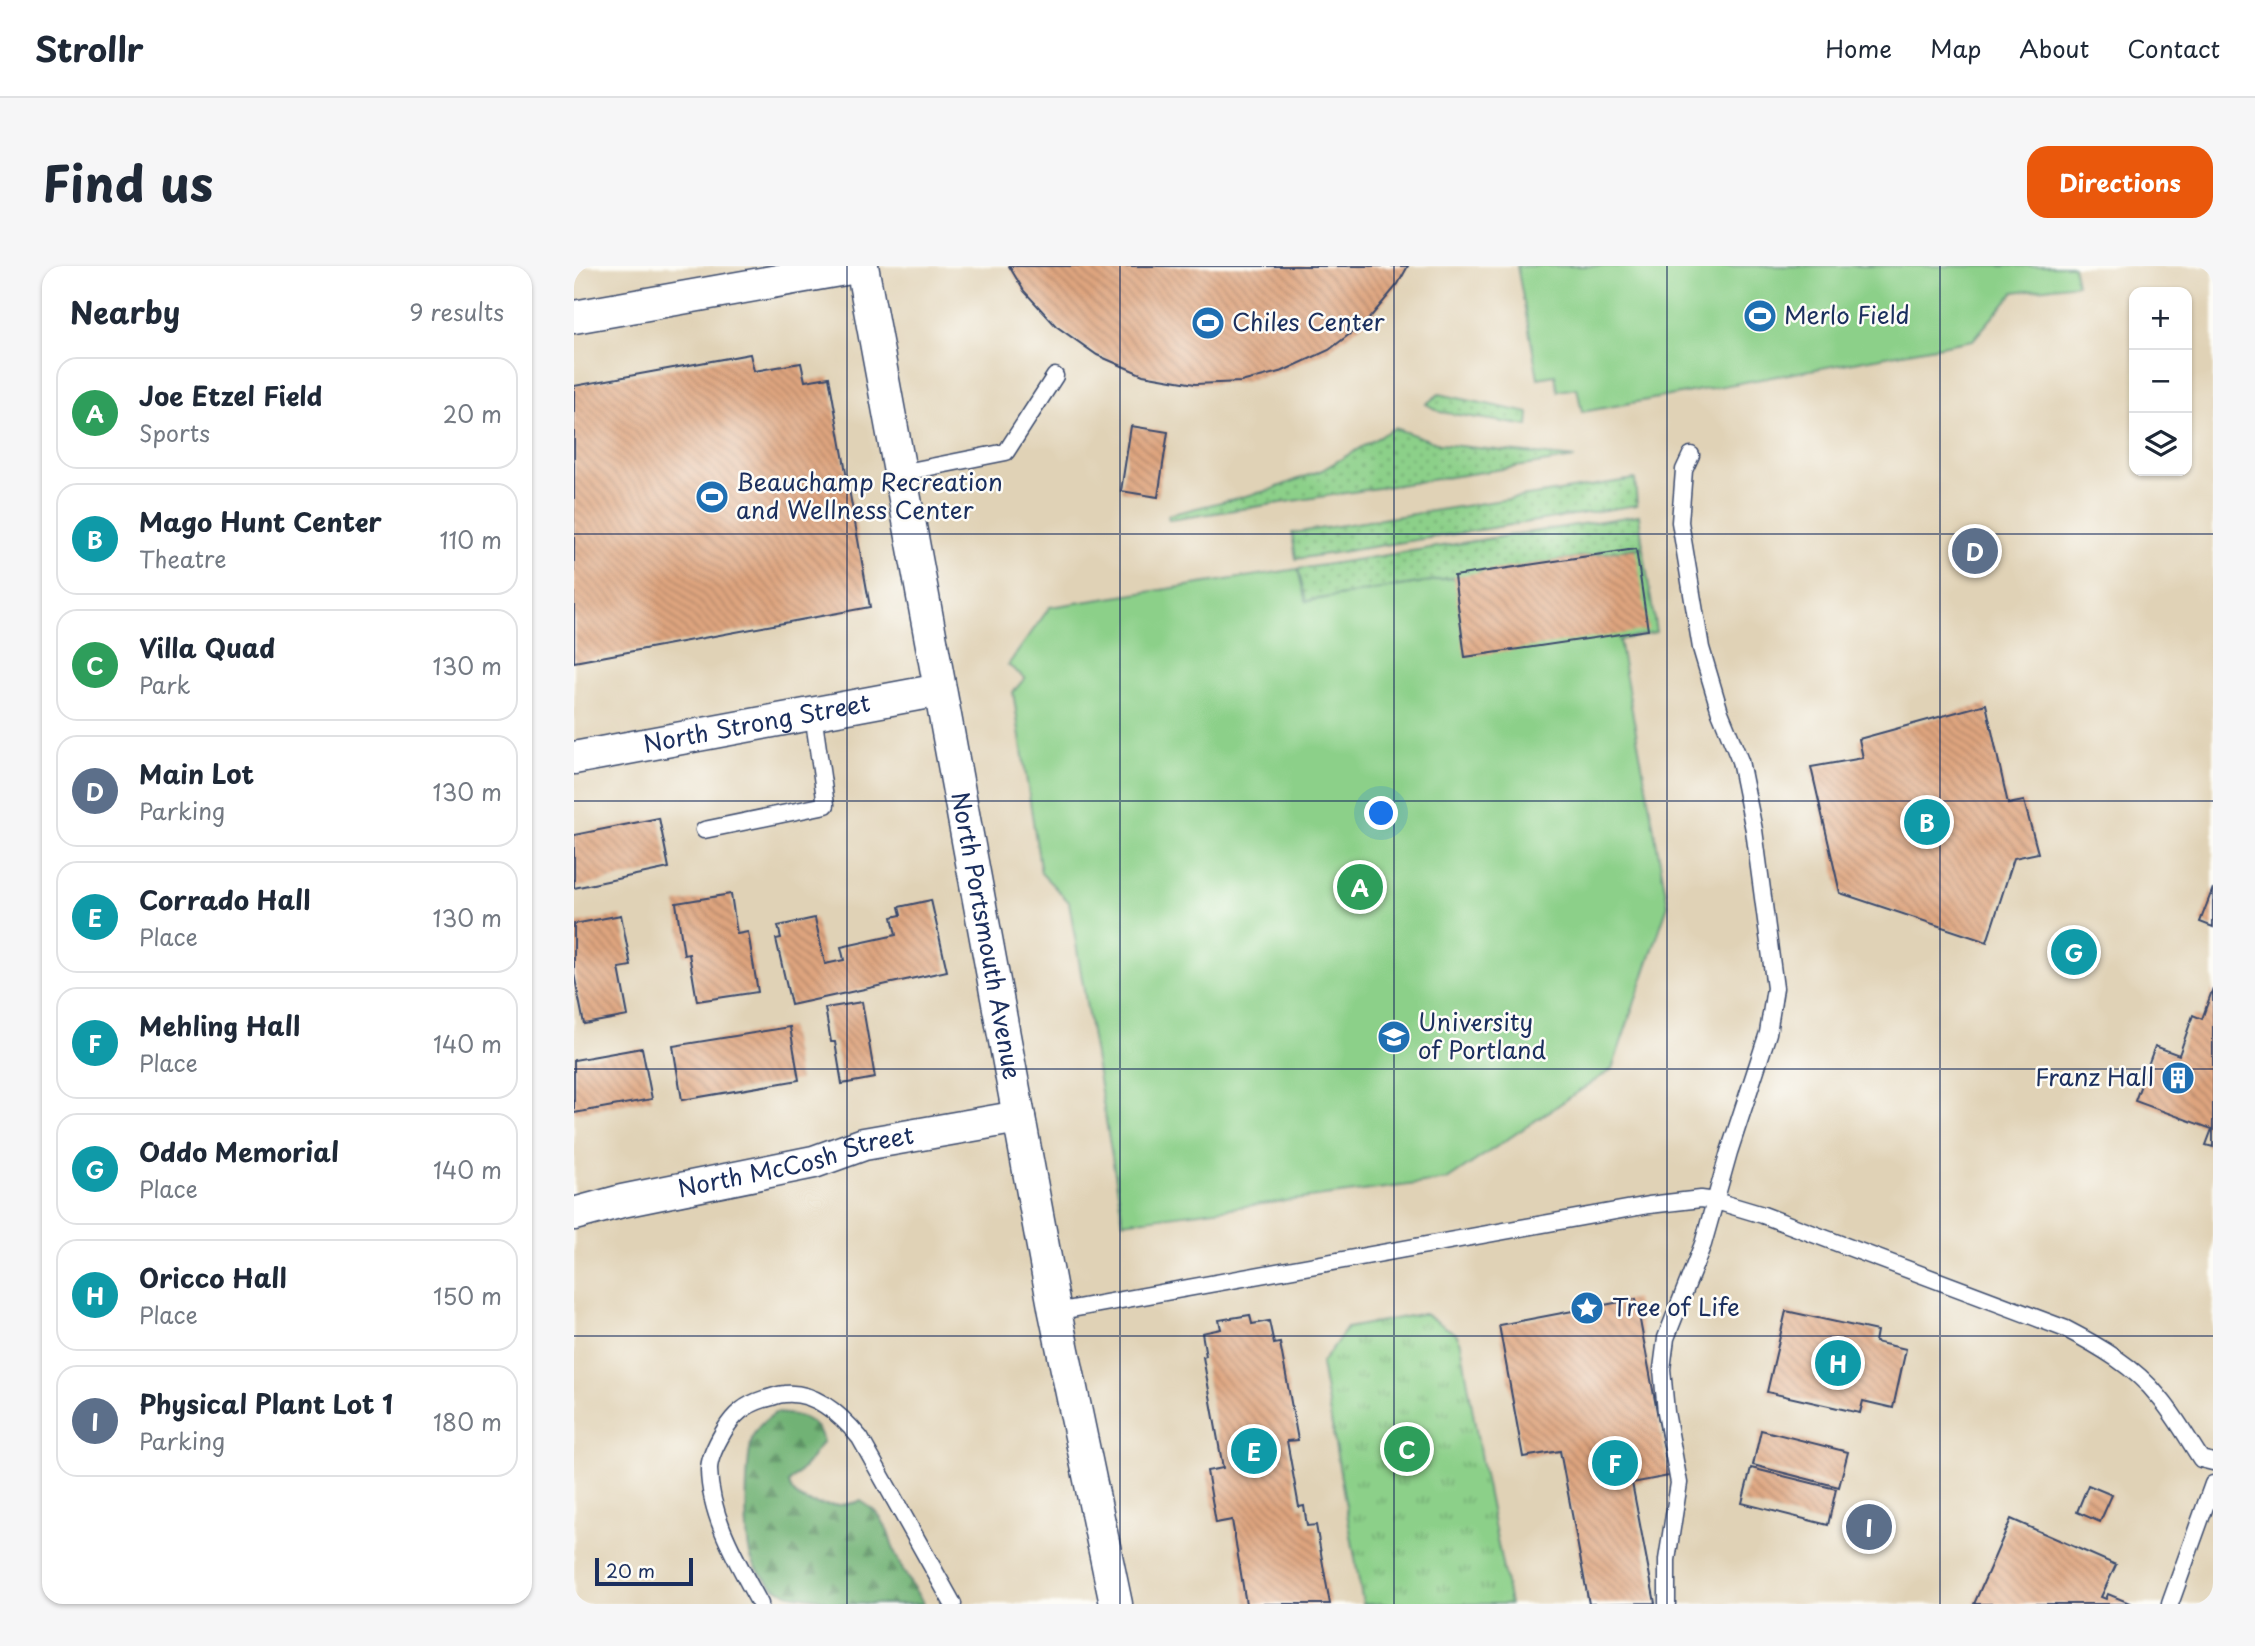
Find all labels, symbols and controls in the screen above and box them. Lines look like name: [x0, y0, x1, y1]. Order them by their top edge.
text: Strollr: [35, 23, 144, 73]
text: Home: [1825, 30, 1892, 66]
text: Map: [1930, 30, 1981, 66]
text: About: [2019, 30, 2089, 66]
text: Contact: [2127, 30, 2220, 66]
text: Find us: [42, 145, 213, 219]
button: Directions: [2027, 146, 2213, 218]
map controls: [2129, 287, 2192, 476]
button: +: [2129, 287, 2192, 350]
text: Nearby: [70, 289, 180, 334]
text: 9 results: [409, 294, 504, 329]
place label: Merlo Field: [1784, 296, 1910, 332]
sports icon: Merlo Field: [1741, 297, 1779, 335]
place label: Chiles Center: [1232, 303, 1385, 339]
sports icon: Chiles Center: [1189, 304, 1227, 342]
button: −: [2129, 350, 2192, 413]
text: Joe Etzel Field: [139, 376, 322, 415]
text: A: [86, 396, 104, 431]
text: 20 m: [443, 396, 502, 431]
button: layers: [2129, 413, 2192, 476]
text: Sports: [139, 415, 210, 450]
place label: Beauchamp Recreation and Wellness Center: [736, 463, 1003, 527]
sports icon: Beauchamp Recreation and Wellness Center: [693, 478, 731, 516]
text: Mago Hunt Center: [139, 502, 382, 541]
text: B: [87, 522, 103, 557]
text: 110 m: [440, 522, 502, 557]
pin: D: [1952, 525, 1998, 577]
text: Theatre: [139, 541, 226, 576]
text: Villa Quad: [139, 628, 275, 667]
text: C: [86, 648, 104, 683]
text: 130 m: [432, 648, 502, 683]
text: Park: [139, 667, 190, 702]
street label: North Strong Street: [640, 683, 873, 761]
text: Main Lot: [139, 754, 254, 793]
text: D: [86, 774, 104, 809]
text: 130 m: [432, 774, 502, 809]
street label: North Portsmouth Avenue: [943, 789, 1032, 1082]
text: Parking: [139, 793, 225, 828]
your location: [1364, 796, 1398, 830]
pin: B: [1904, 796, 1950, 848]
pin: A: [1337, 861, 1383, 913]
text: Corrado Hall: [139, 880, 310, 919]
text: E: [88, 900, 102, 935]
text: 130 m: [432, 900, 502, 935]
text: Place: [139, 919, 198, 954]
pin: G: [2051, 926, 2097, 978]
place label: University of Portland: [1418, 1003, 1547, 1067]
text: Mehling Hall: [139, 1006, 300, 1045]
school or university icon: University of Portland: [1375, 1018, 1413, 1056]
text: F: [88, 1026, 102, 1061]
text: 140 m: [433, 1026, 502, 1061]
text: Place: [139, 1045, 198, 1080]
place label: Franz Hall: [2035, 1058, 2154, 1094]
building icon: Franz Hall: [2159, 1059, 2197, 1097]
street label: North McCosh Street: [674, 1116, 916, 1205]
text: Oddo Memorial: [139, 1132, 339, 1171]
text: G: [86, 1152, 104, 1187]
text: 140 m: [433, 1152, 502, 1187]
text: Place: [139, 1171, 198, 1206]
text: Oricco Hall: [139, 1258, 287, 1297]
text: H: [86, 1278, 104, 1313]
text: 150 m: [433, 1278, 502, 1313]
place label: Tree of Life: [1612, 1288, 1740, 1324]
place icon: Tree of Life: [1568, 1289, 1606, 1327]
text: Place: [139, 1297, 198, 1332]
pin: H: [1815, 1337, 1861, 1389]
text: Physical Plant Lot 1: [139, 1384, 393, 1423]
text: I: [91, 1404, 99, 1439]
text: 180 m: [433, 1404, 502, 1439]
text: Parking: [139, 1423, 225, 1458]
pin: C: [1384, 1423, 1430, 1475]
pin: E: [1231, 1425, 1277, 1477]
pin: F: [1592, 1437, 1638, 1489]
pin: I: [1846, 1501, 1892, 1553]
scale bar: [595, 1555, 693, 1587]
text: 20 m: [606, 1556, 655, 1584]

